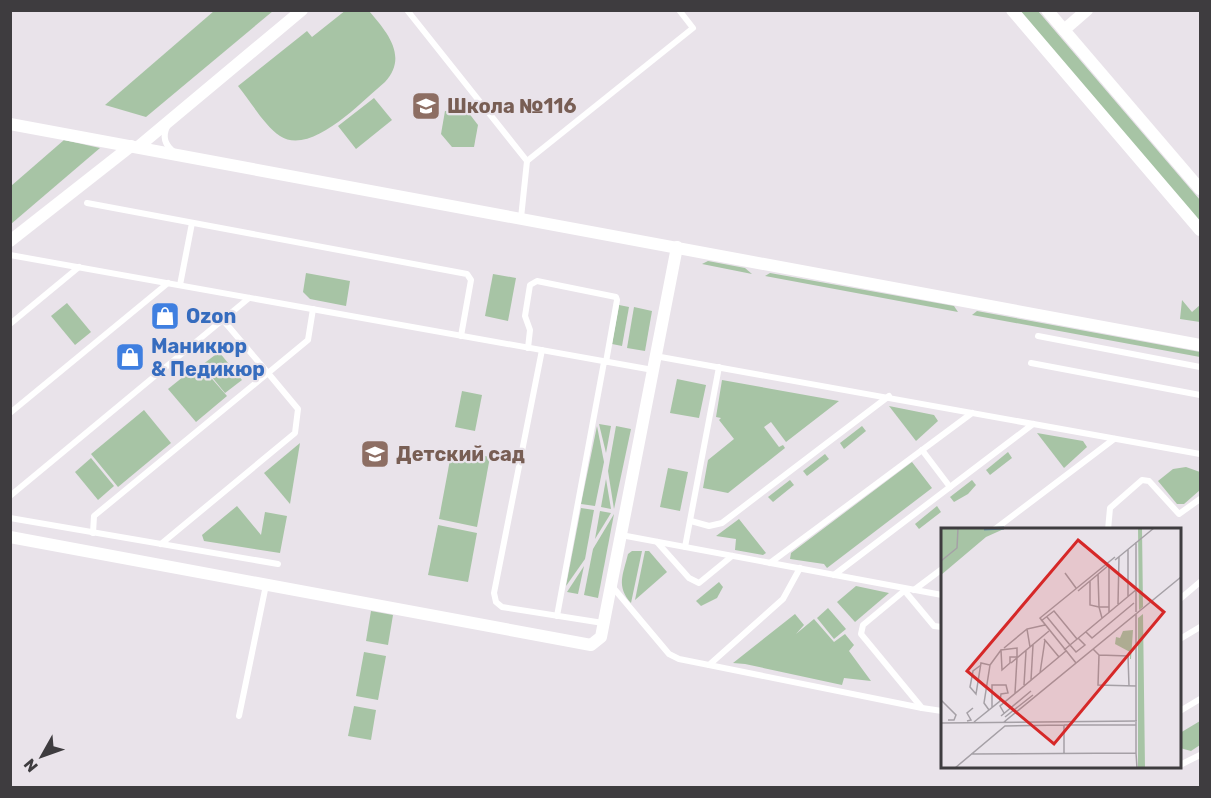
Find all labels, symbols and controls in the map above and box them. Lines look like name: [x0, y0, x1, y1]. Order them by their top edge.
school or university icon: Школа №116: [410, 90, 442, 122]
place label: Школа №116: [447, 94, 576, 118]
shop icon: Ozon: [149, 300, 181, 332]
place label: Ozon: [186, 304, 236, 328]
place label: Маникюр & Педикюр: [151, 334, 265, 381]
shop icon: Маникюр & Педикюр: [114, 341, 146, 373]
school or university icon: Детский сад: [359, 438, 391, 470]
place label: Детский сад: [396, 442, 525, 466]
inset map: [941, 528, 1181, 768]
north arrow: [12, 726, 72, 786]
text: N: [20, 755, 42, 776]

